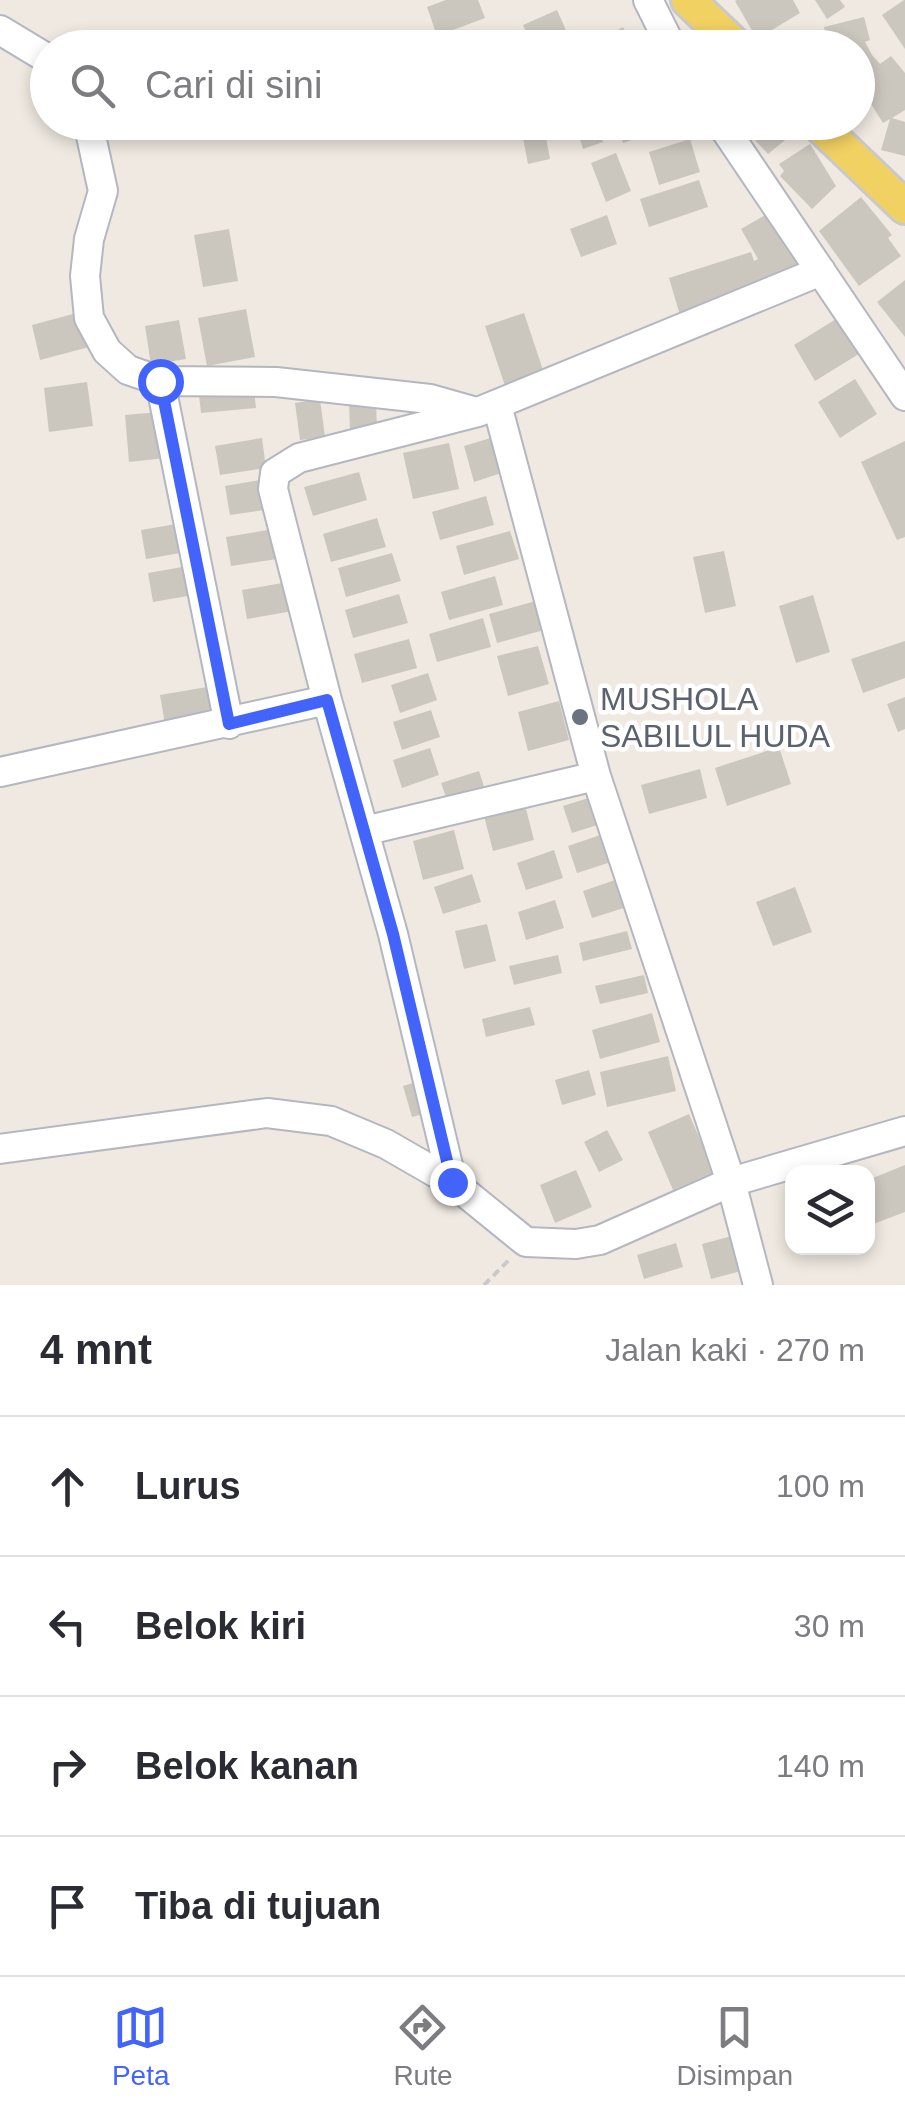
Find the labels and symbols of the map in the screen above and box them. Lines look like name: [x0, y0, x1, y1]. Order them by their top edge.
route start: [138, 359, 184, 405]
place label: MUSHOLA SABILUL HUDA: [600, 681, 831, 754]
marker: MUSHOLA SABILUL HUDA: [569, 706, 591, 728]
route end: [430, 1160, 476, 1206]

